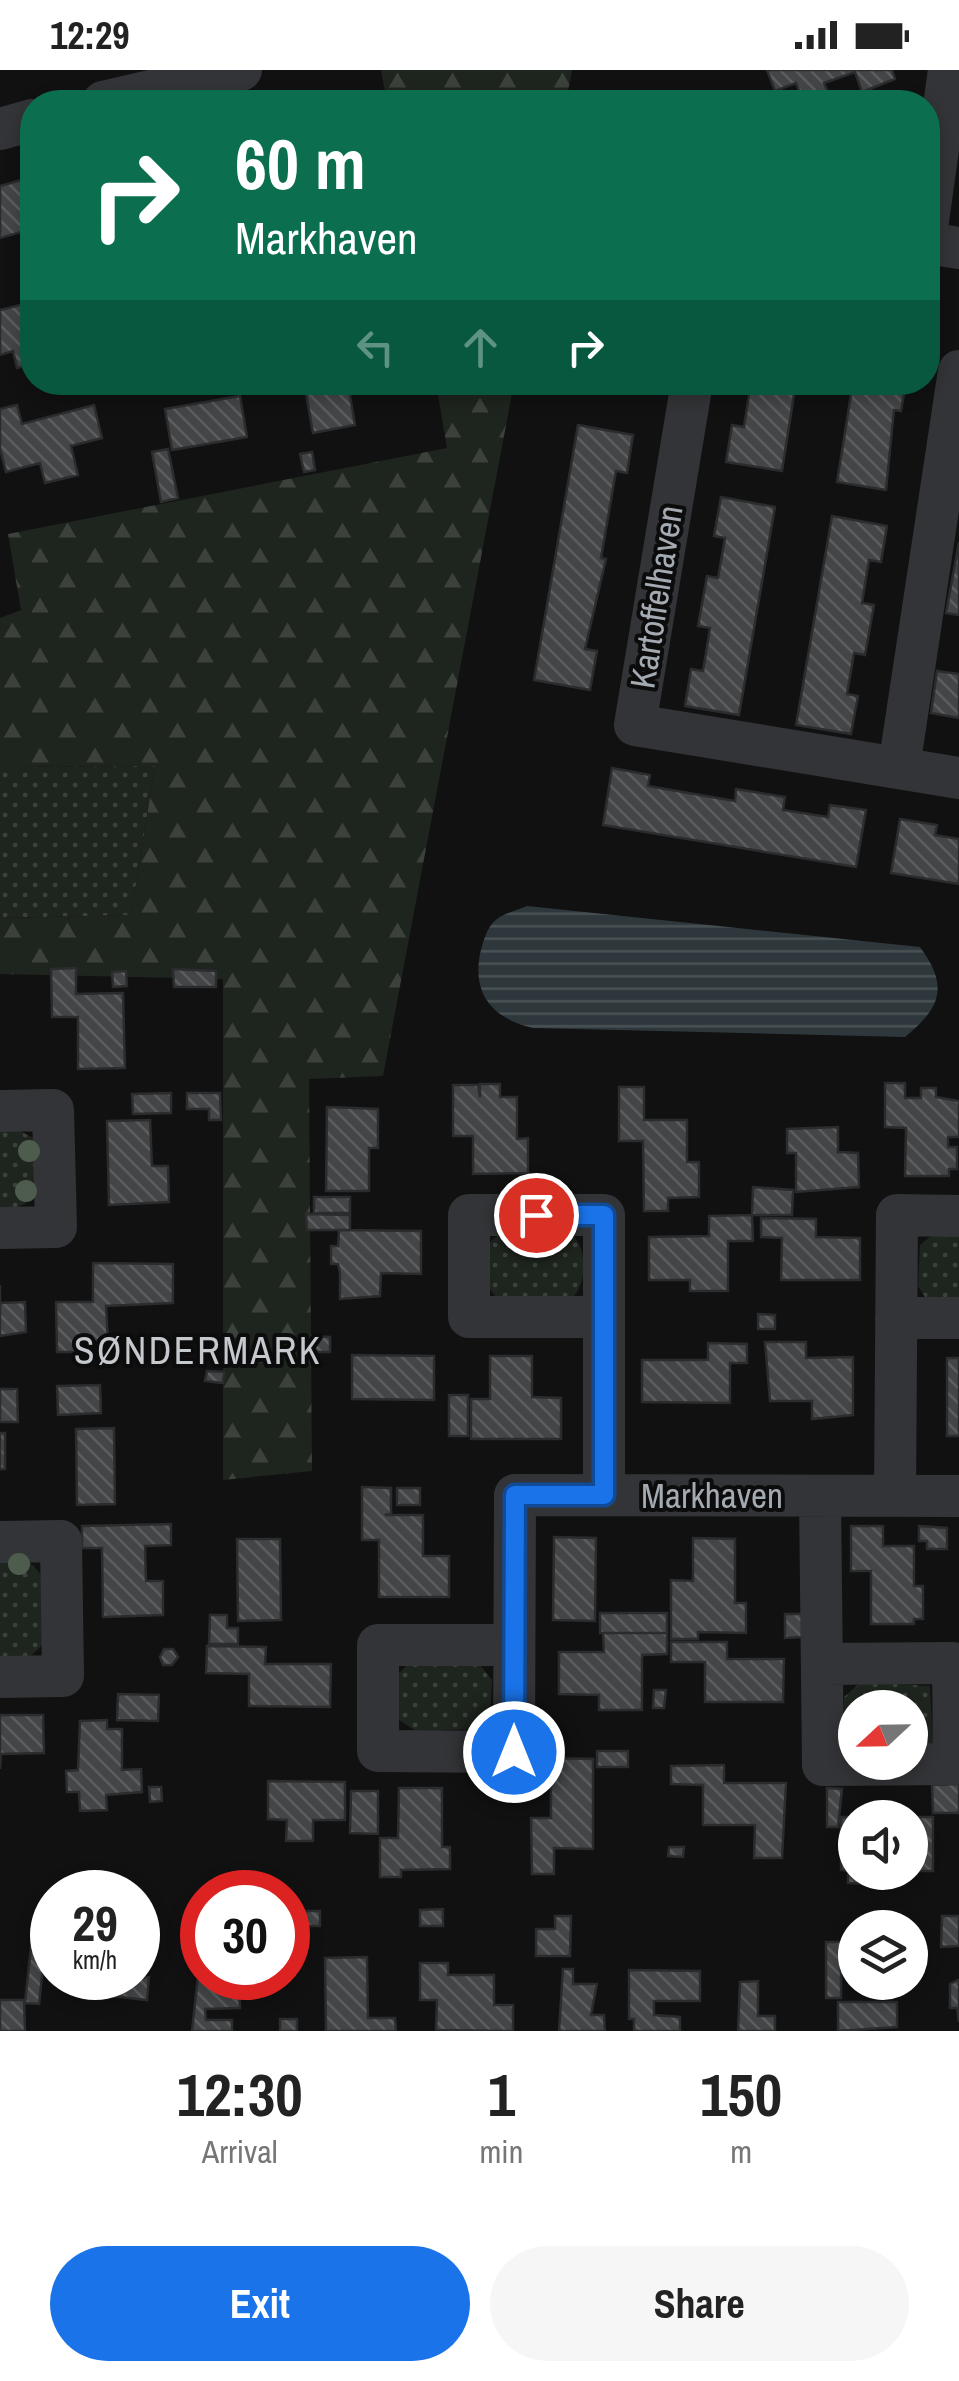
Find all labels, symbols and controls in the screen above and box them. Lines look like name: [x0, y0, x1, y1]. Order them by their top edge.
text: 12:29: [50, 10, 130, 61]
text: 60 m: [235, 117, 366, 211]
icon: right: [70, 130, 200, 260]
text: Markhaven: [235, 207, 418, 268]
icon: left: [348, 320, 403, 375]
icon: ahead: [453, 320, 508, 375]
icon: right: [558, 320, 613, 375]
street label: Kartoffelhaven: [618, 502, 694, 692]
pin: [494, 1173, 579, 1258]
icon: arrive: [509, 1188, 564, 1243]
district label: SØNDERMARK: [74, 1325, 322, 1376]
street label: Markhaven: [641, 1472, 783, 1519]
north arrow: [838, 1690, 928, 1780]
map controls: [838, 1690, 928, 2000]
position arrow: [462, 1700, 566, 1804]
button: sound: [838, 1800, 928, 1890]
speed limit sign: 30: [180, 1870, 310, 2000]
text: 29: [72, 1889, 118, 1957]
button: layers: [838, 1910, 928, 2000]
text: km/h: [73, 1943, 117, 1977]
text: 12:30: [177, 2054, 303, 2135]
text: 1: [488, 2054, 515, 2135]
text: 150: [700, 2054, 782, 2135]
text: Arrival: [202, 2130, 278, 2173]
text: min: [479, 2130, 523, 2173]
text: m: [730, 2130, 752, 2173]
button: Exit: [50, 2246, 470, 2361]
button: Share: [490, 2246, 909, 2361]

